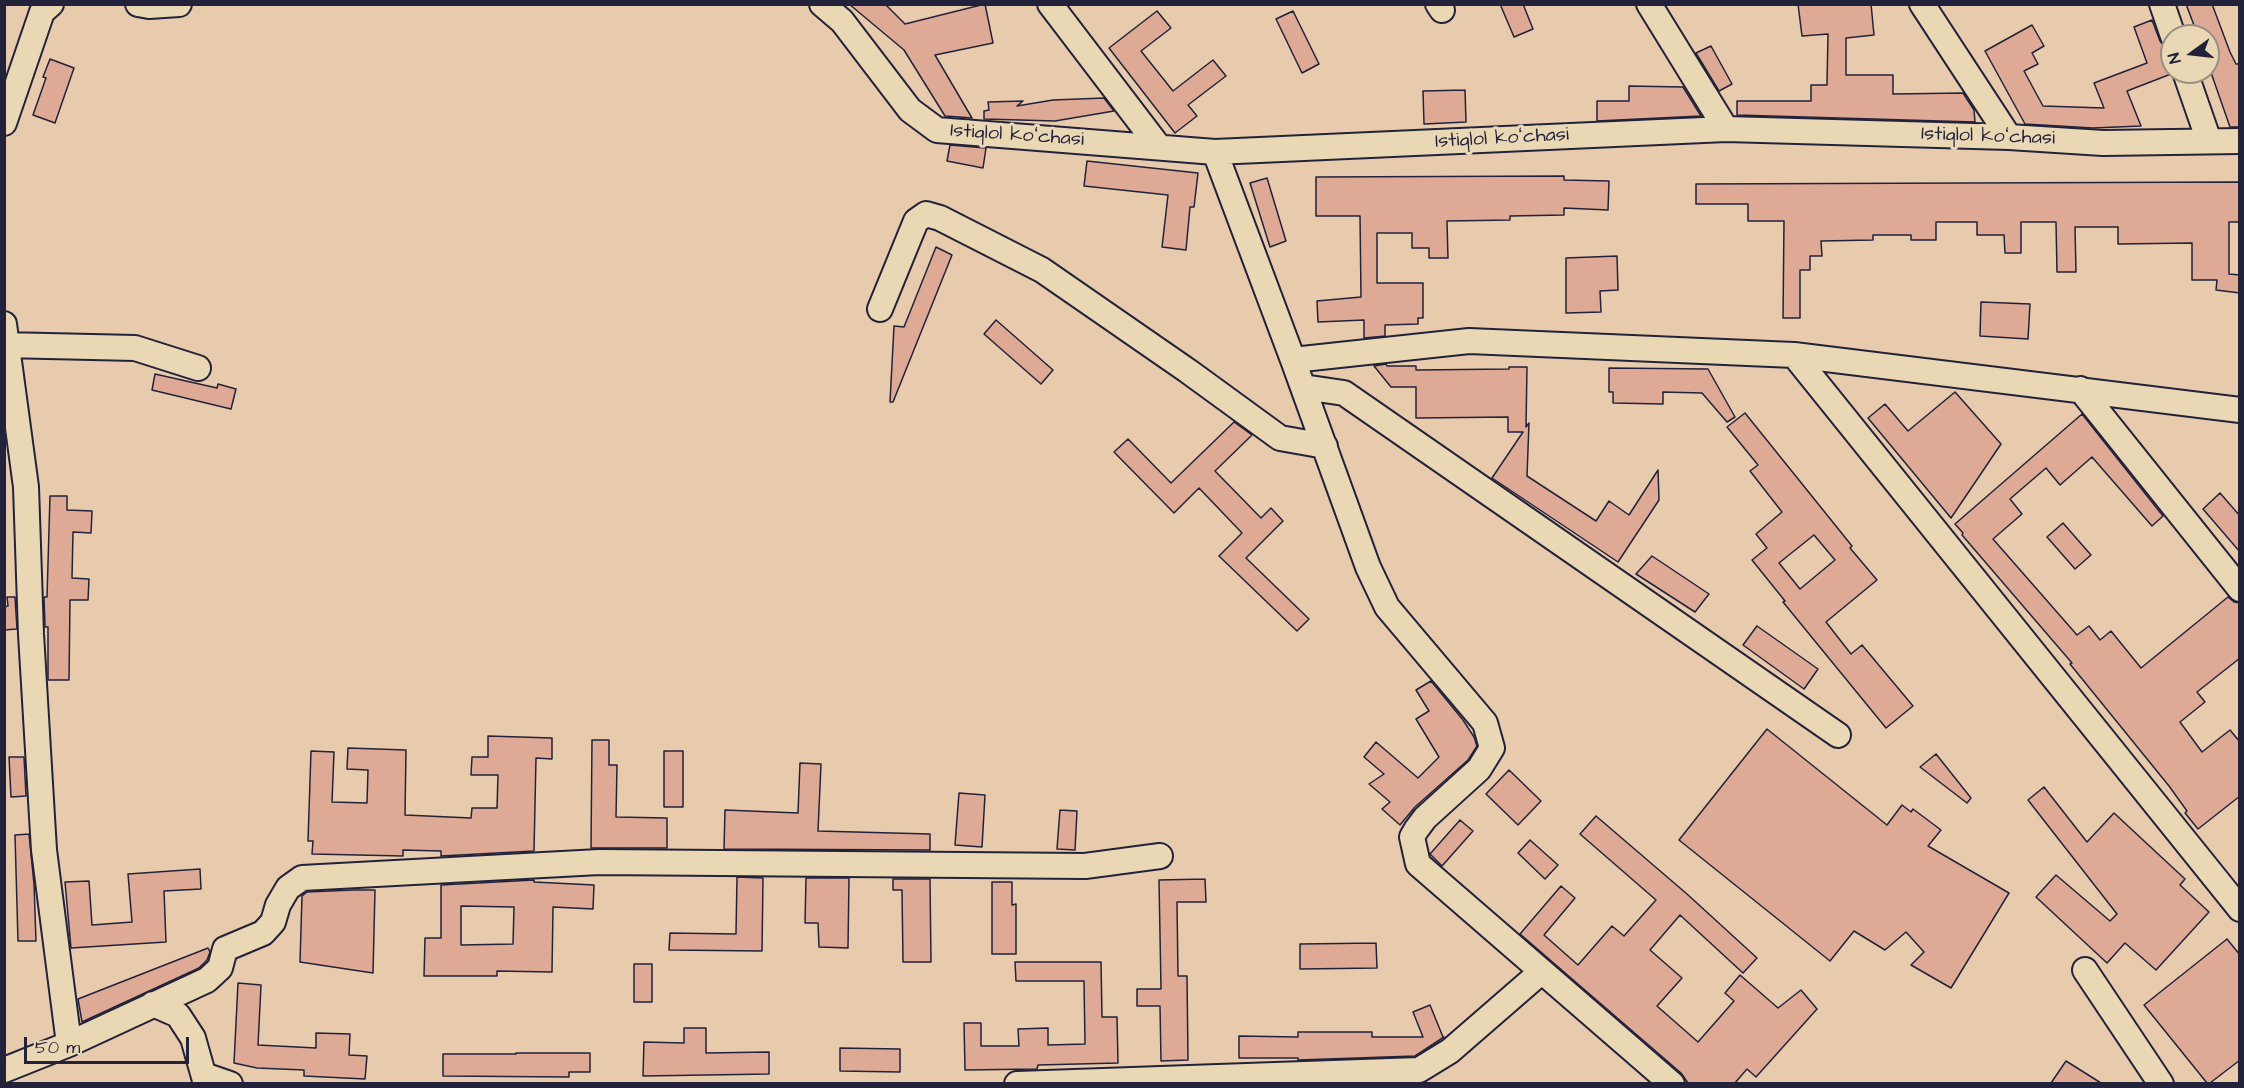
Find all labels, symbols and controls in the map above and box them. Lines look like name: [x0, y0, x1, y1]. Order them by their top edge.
north arrow: [2160, 24, 2220, 84]
text: N: [2163, 50, 2186, 66]
street label: Istiqlol koʻchasi: [949, 119, 1085, 153]
street label: Istiqlol koʻchasi: [1921, 123, 2055, 151]
street label: Istiqlol koʻchasi: [1435, 124, 1569, 154]
scale bar: [27, 1025, 192, 1063]
text: 50 m: [35, 1035, 80, 1060]

